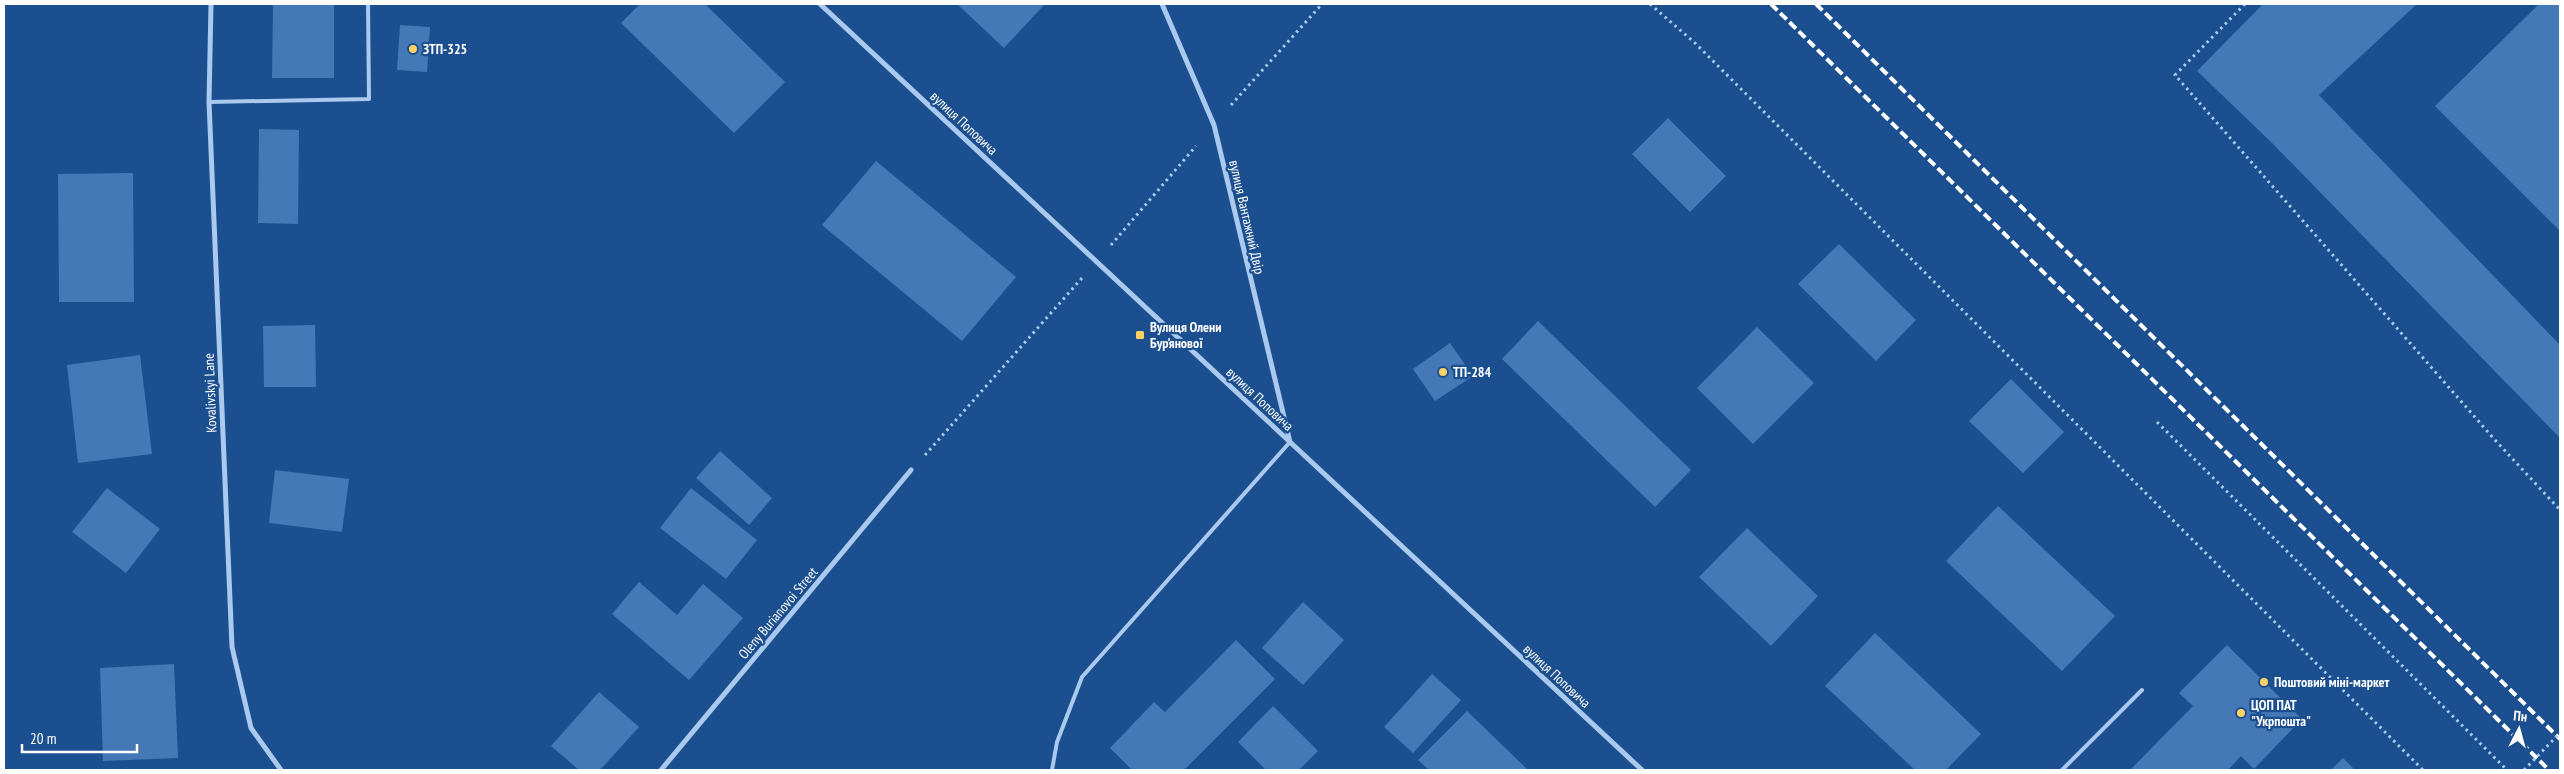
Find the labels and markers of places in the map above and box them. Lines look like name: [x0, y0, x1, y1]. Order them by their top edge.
place label: ЗТП-325: [423, 40, 467, 58]
marker: ЗТП-325: [407, 43, 419, 55]
place label: Вулиця Олени Бур’янової: [1150, 318, 1222, 352]
marker: Вулиця Олени Бур’янової: [1134, 329, 1146, 341]
place label: ТП-284: [1453, 363, 1492, 381]
marker: ТП-284: [1437, 366, 1449, 378]
place label: Поштовий міні-маркет: [2274, 673, 2389, 691]
marker: Поштовий міні-маркет: [2258, 676, 2270, 688]
place label: ЦОП ПАТ "Укрпошта": [2251, 696, 2311, 730]
marker: ЦОП ПАТ "Укрпошта": [2235, 707, 2247, 719]

